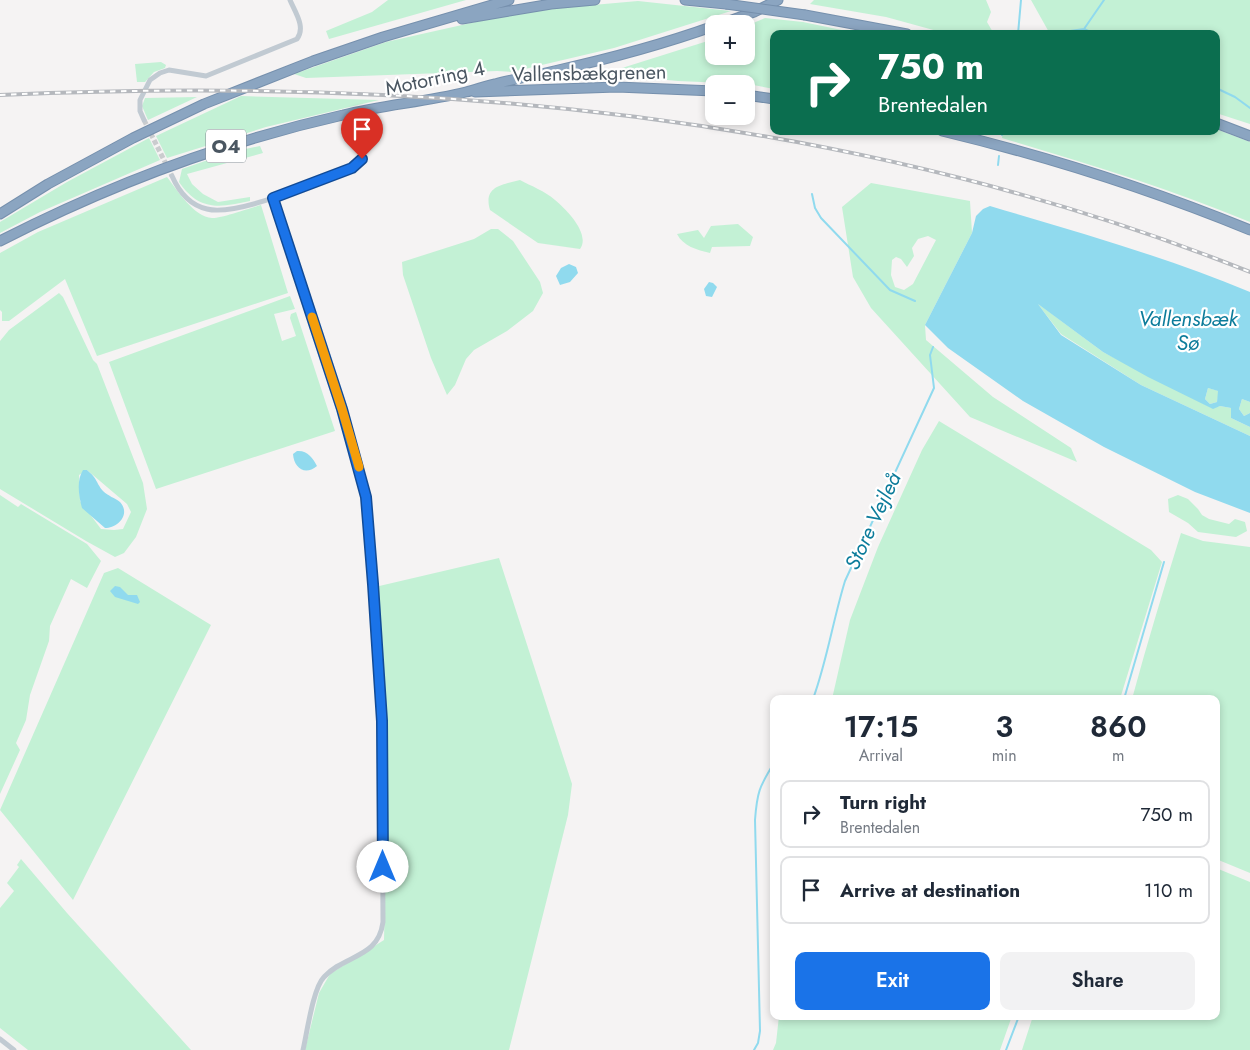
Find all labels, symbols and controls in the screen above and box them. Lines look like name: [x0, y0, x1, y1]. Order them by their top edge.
map controls: [705, 15, 755, 125]
button: +: [705, 15, 755, 65]
text: 750 m: [878, 42, 984, 92]
icon: right: [795, 50, 860, 115]
street label: Motorring 4: [383, 54, 488, 103]
street label: Vallensbækgrenen: [511, 58, 667, 89]
button: −: [705, 75, 755, 125]
text: Brentedalen: [878, 88, 988, 120]
pin: [341, 108, 383, 159]
icon: arrive: [348, 115, 376, 143]
road number: O4: [206, 130, 246, 162]
water label: Vallensbæk Sø: [1138, 304, 1239, 358]
water label: Store Vejleå: [837, 467, 909, 575]
text: 17:15: [843, 705, 918, 748]
text: 3: [995, 705, 1013, 748]
text: 860: [1090, 705, 1147, 748]
text: Arrival: [859, 744, 903, 767]
text: min: [992, 744, 1017, 767]
text: m: [1112, 744, 1125, 767]
text: Turn right: [840, 789, 926, 816]
icon: right: [797, 800, 825, 828]
text: 750 m: [1140, 801, 1193, 828]
text: Brentedalen: [840, 816, 920, 839]
position arrow: [356, 840, 408, 892]
icon: arrive: [797, 876, 825, 904]
text: Arrive at destination: [840, 877, 1020, 904]
text: 110 m: [1144, 877, 1193, 904]
button: Exit: [795, 952, 990, 1010]
button: Share: [1000, 952, 1195, 1010]

